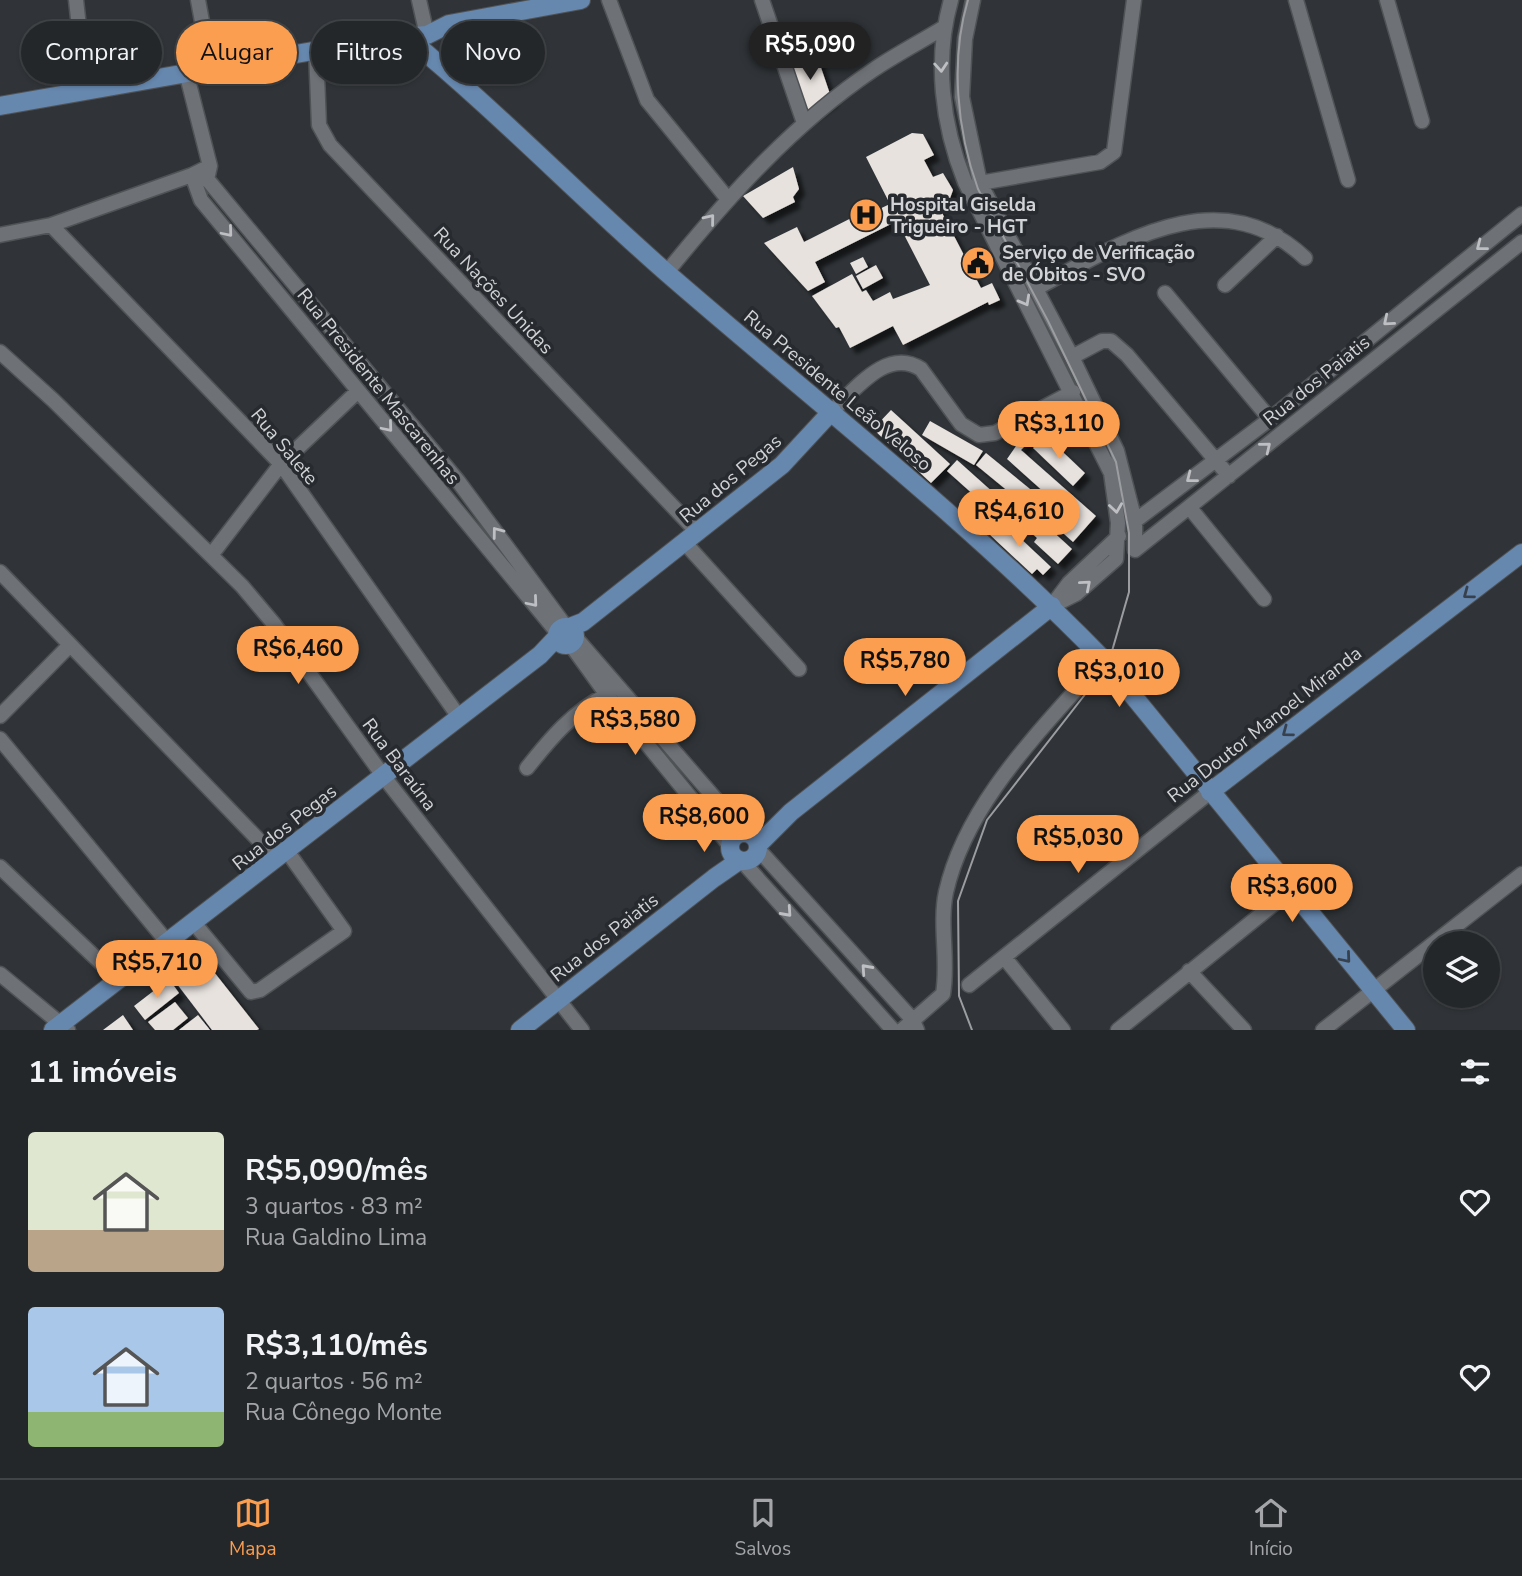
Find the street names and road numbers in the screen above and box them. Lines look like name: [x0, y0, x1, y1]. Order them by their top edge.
street label: Rua Nações Unidas: [427, 221, 559, 360]
street label: Rua Presidente Mascarenhas: [291, 283, 466, 490]
street label: Rua Presidente Leão Veloso: [738, 304, 937, 477]
street label: Rua dos Paiatis: [1258, 330, 1375, 432]
street label: Rua Salete: [245, 403, 324, 490]
street label: Rua dos Pegas: [674, 428, 787, 529]
street label: Rua Doutor Manoel Miranda: [1162, 641, 1367, 809]
street label: Rua Baraúna: [356, 713, 443, 816]
street label: Rua dos Pegas: [227, 779, 342, 877]
street label: Rua dos Paiatis: [545, 887, 664, 988]

